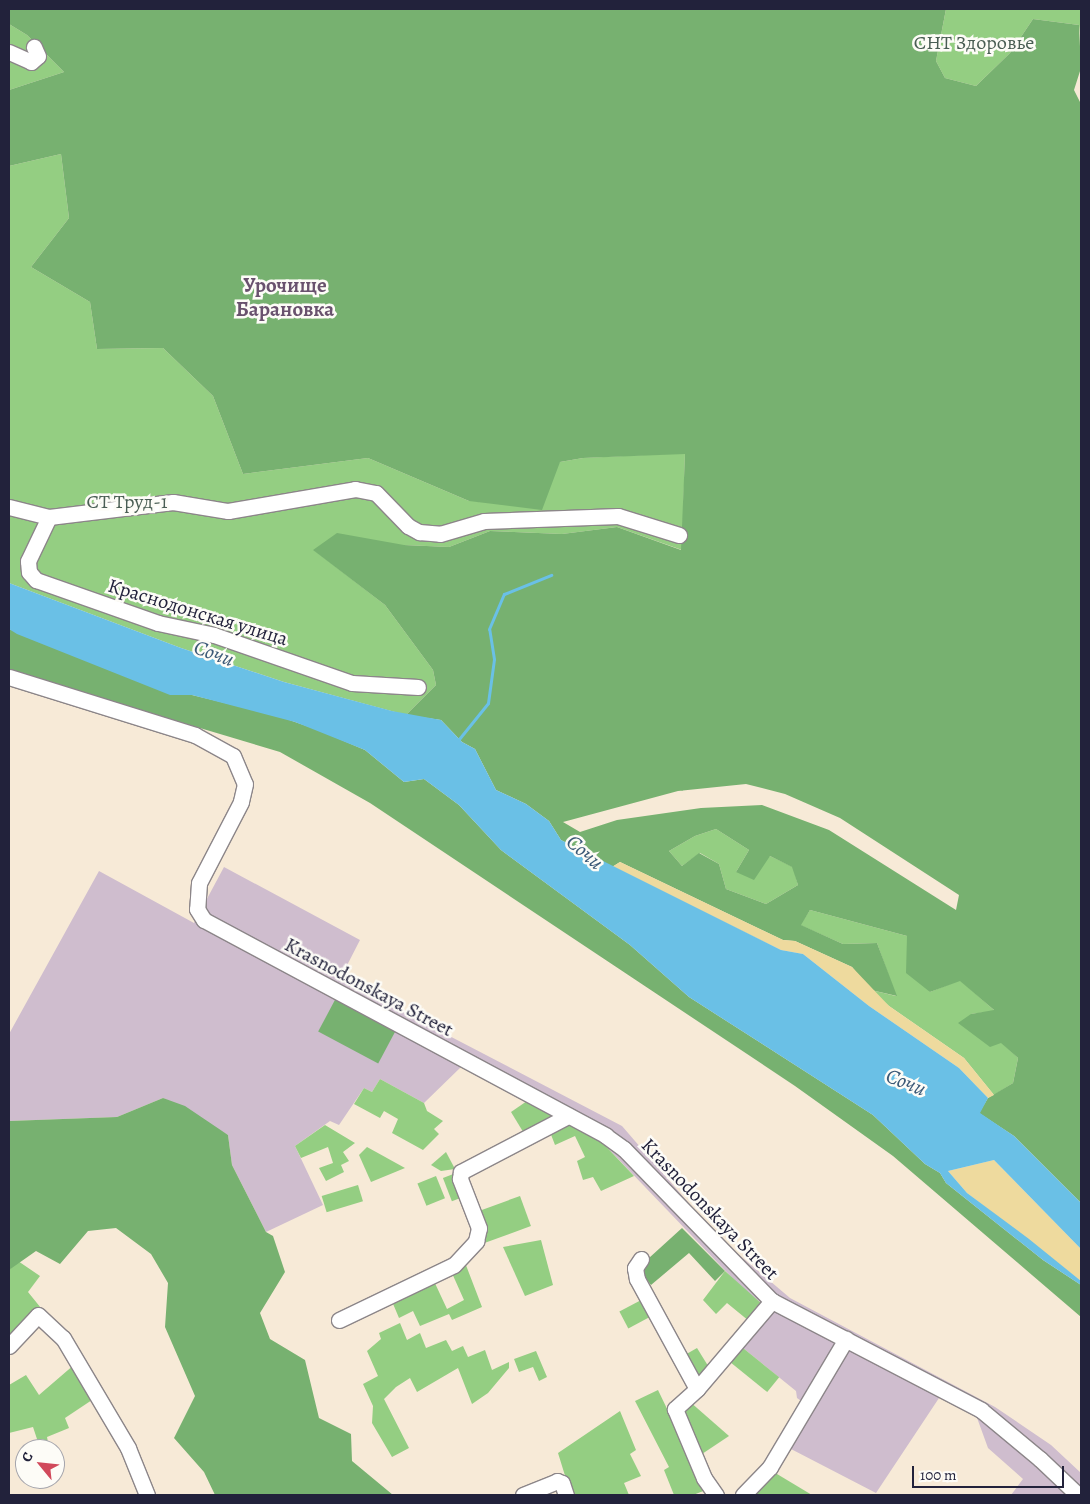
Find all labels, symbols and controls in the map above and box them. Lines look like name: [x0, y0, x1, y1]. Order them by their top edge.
park label: СНТ Здоровье: [914, 30, 1034, 54]
district label: Урочище Барановка: [236, 272, 334, 322]
park label: СТ Труд-1: [86, 489, 168, 513]
street label: Краснодонская улица: [105, 573, 291, 651]
water label: Сочи: [190, 634, 238, 672]
water label: Сочи: [561, 829, 609, 875]
street label: Krasnodonskaya Street: [281, 932, 457, 1042]
water label: Сочи: [882, 1063, 930, 1101]
street label: Krasnodonskaya Street: [636, 1133, 784, 1285]
north arrow: [15, 1439, 65, 1489]
text: С: [17, 1449, 38, 1465]
scale bar: [915, 1456, 1068, 1488]
text: 100 m: [920, 1465, 957, 1485]

